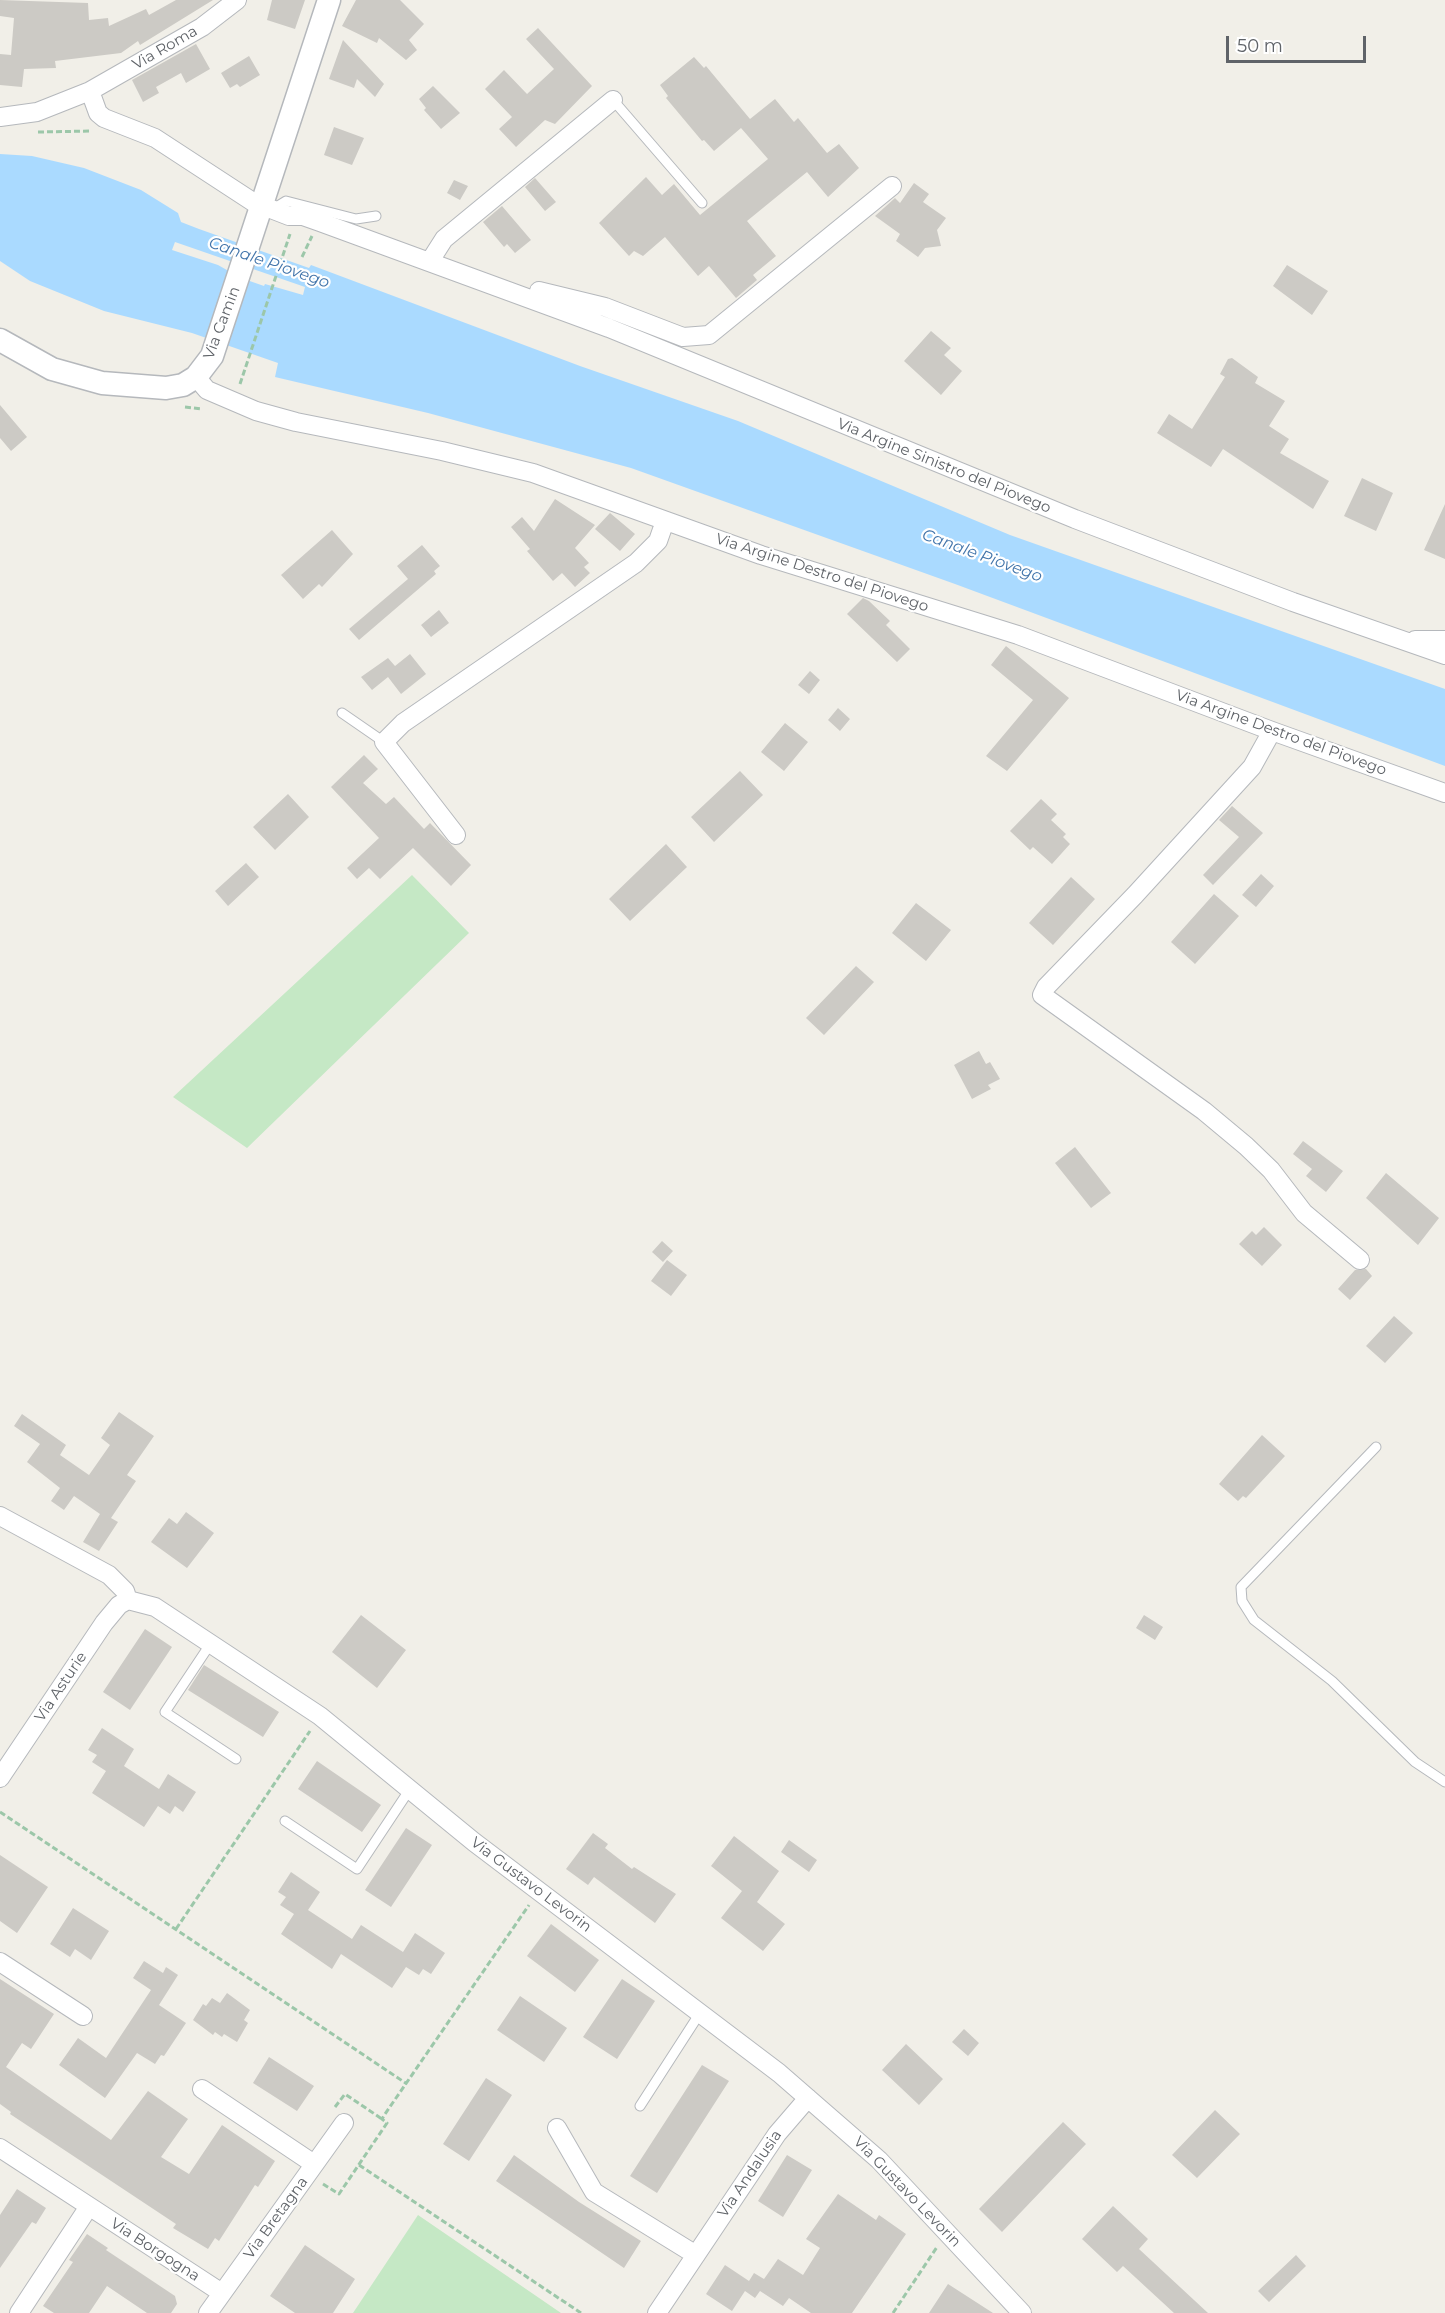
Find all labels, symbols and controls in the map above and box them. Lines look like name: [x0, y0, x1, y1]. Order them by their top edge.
street label: Via Roma: [129, 22, 201, 74]
scale bar: [1229, 24, 1368, 62]
text: 50 m: [1237, 35, 1283, 57]
water label: Canale Piovego: [206, 233, 332, 293]
street label: Via Camin: [200, 284, 244, 362]
street label: Via Argine Sinistro del Piovego: [835, 415, 1053, 517]
water label: Canale Piovego: [919, 525, 1045, 587]
street label: Via Argine Destro del Piovego: [713, 530, 931, 616]
street label: Via Argine Destro del Piovego: [1173, 686, 1389, 780]
street label: Via Asturie: [31, 1649, 91, 1725]
street label: Via Gustavo Levorin: [467, 1834, 595, 1936]
street label: Via Andalusia: [714, 2127, 786, 2221]
street label: Via Gustavo Levorin: [850, 2133, 964, 2251]
street label: Via Bretagna: [240, 2173, 312, 2263]
street label: Via Borgogna: [107, 2215, 203, 2285]

